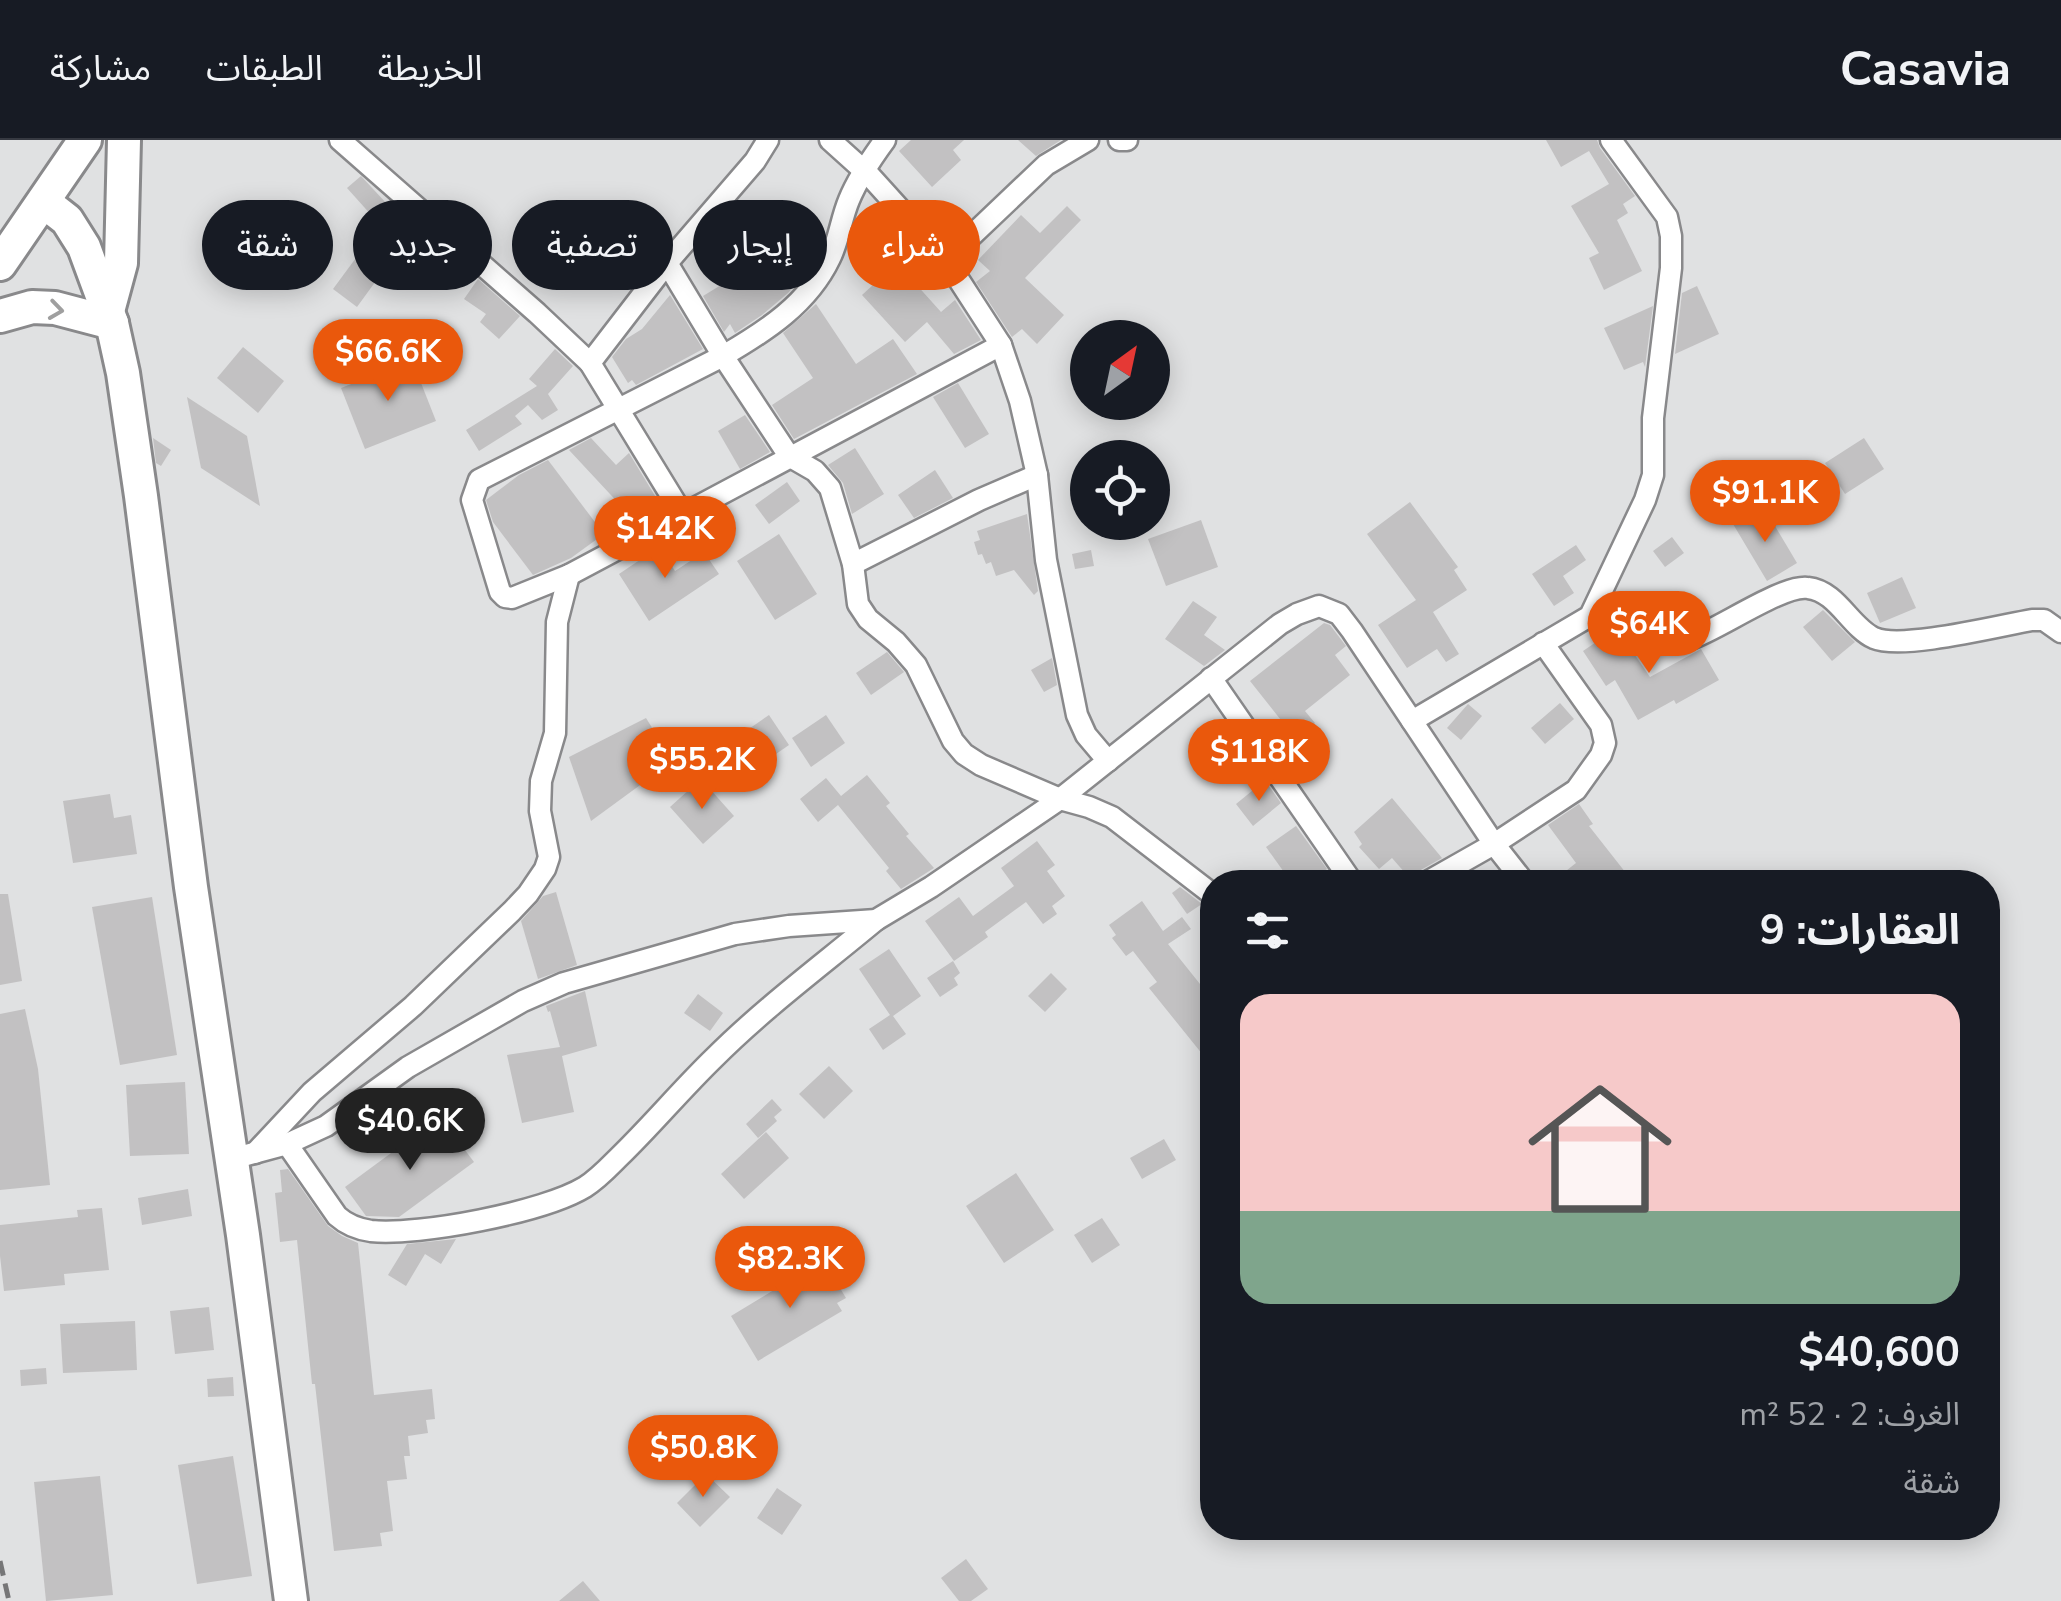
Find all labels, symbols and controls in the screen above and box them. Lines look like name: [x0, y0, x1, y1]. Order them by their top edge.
text: Casavia: [1840, 36, 2011, 102]
text: مشاركة: [50, 45, 151, 92]
text: الطبقات: [206, 45, 323, 92]
text: الخريطة: [378, 45, 483, 92]
chip: شقة: [202, 200, 333, 290]
chip: جديد: [353, 200, 492, 290]
chip: تصفية: [512, 200, 673, 290]
chip: إيجار: [693, 200, 827, 290]
chip: شراء: [847, 200, 980, 290]
one-way arrow: [48, 299, 64, 320]
pin: $66.6K: [307, 319, 469, 404]
north arrow: [1070, 320, 1170, 420]
map controls: [1070, 320, 1170, 540]
text: $66.6K: [335, 330, 441, 373]
button: locate: [1070, 440, 1170, 540]
pin: $91.1K: [1684, 460, 1846, 545]
text: $91.1K: [1712, 471, 1818, 514]
pin: $142K: [595, 496, 735, 581]
text: $142K: [616, 507, 714, 550]
pin: $64K: [1590, 591, 1708, 676]
text: $64K: [1610, 602, 1688, 645]
pin: $118K: [1189, 719, 1329, 804]
pin: $55.2K: [621, 727, 783, 812]
text: $118K: [1210, 730, 1308, 773]
text: $55.2K: [649, 738, 755, 781]
text: العقارات: 9: [1760, 902, 1960, 959]
icon: filters: [1240, 903, 1295, 958]
icon: home: [1510, 1059, 1690, 1239]
pin: $40.6K: [329, 1088, 491, 1173]
text: $40.6K: [357, 1099, 463, 1142]
pin: $82.3K: [709, 1226, 871, 1311]
text: $82.3K: [737, 1237, 843, 1280]
text: $40,600: [1798, 1324, 1960, 1381]
text: الغرف: 2 · 52 m²: [1740, 1393, 1960, 1436]
pin: $50.8K: [622, 1415, 784, 1500]
text: $50.8K: [650, 1426, 756, 1469]
text: شقة: [1904, 1461, 1960, 1504]

